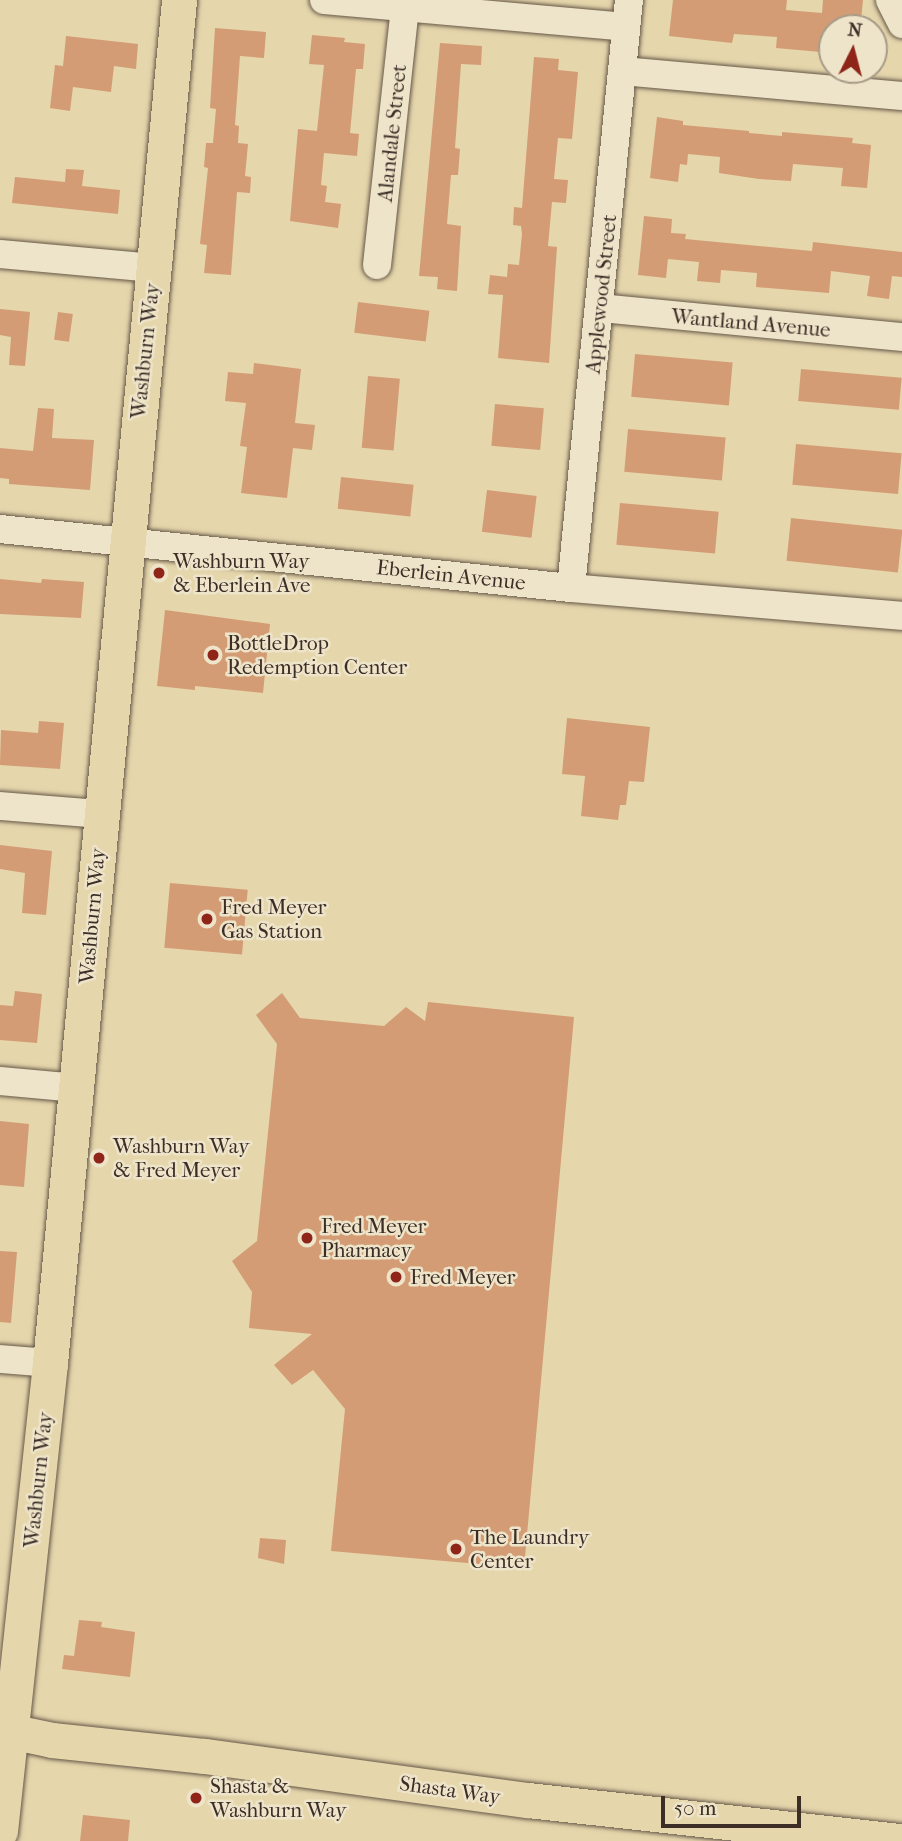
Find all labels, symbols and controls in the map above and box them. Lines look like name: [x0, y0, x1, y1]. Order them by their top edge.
north arrow: [818, 14, 888, 84]
text: N: [847, 18, 863, 42]
street label: Alandale Street: [372, 63, 412, 203]
street label: Applewood Street: [580, 213, 622, 375]
street label: Washburn Way: [125, 282, 165, 420]
street label: Wantland Avenue: [670, 303, 832, 343]
place label: Washburn Way & Eberlein Ave: [173, 548, 310, 598]
street label: Eberlein Avenue: [375, 555, 527, 595]
marker: Washburn Way & Eberlein Ave: [151, 565, 167, 581]
place label: BottleDrop Redemption Center: [227, 630, 407, 680]
marker: BottleDrop Redemption Center: [205, 647, 221, 663]
street label: Washburn Way: [74, 847, 110, 985]
place label: Fred Meyer Gas Station: [221, 894, 326, 944]
marker: Fred Meyer Gas Station: [199, 911, 215, 927]
place label: Washburn Way & Fred Meyer: [113, 1133, 249, 1183]
marker: Washburn Way & Fred Meyer: [91, 1150, 107, 1166]
place label: Fred Meyer Pharmacy: [321, 1213, 426, 1263]
marker: Fred Meyer Pharmacy: [299, 1230, 315, 1246]
place label: Fred Meyer: [410, 1264, 515, 1290]
marker: Fred Meyer: [388, 1269, 404, 1285]
street label: Washburn Way: [18, 1411, 58, 1549]
place label: The Laundry Center: [470, 1524, 589, 1574]
marker: The Laundry Center: [448, 1541, 464, 1557]
street label: Shasta Way: [398, 1770, 502, 1810]
place label: Shasta & Washburn Way: [210, 1773, 346, 1823]
scale bar: [664, 1782, 804, 1826]
marker: Shasta & Washburn Way: [188, 1790, 204, 1806]
text: 50 m: [674, 1796, 717, 1820]

